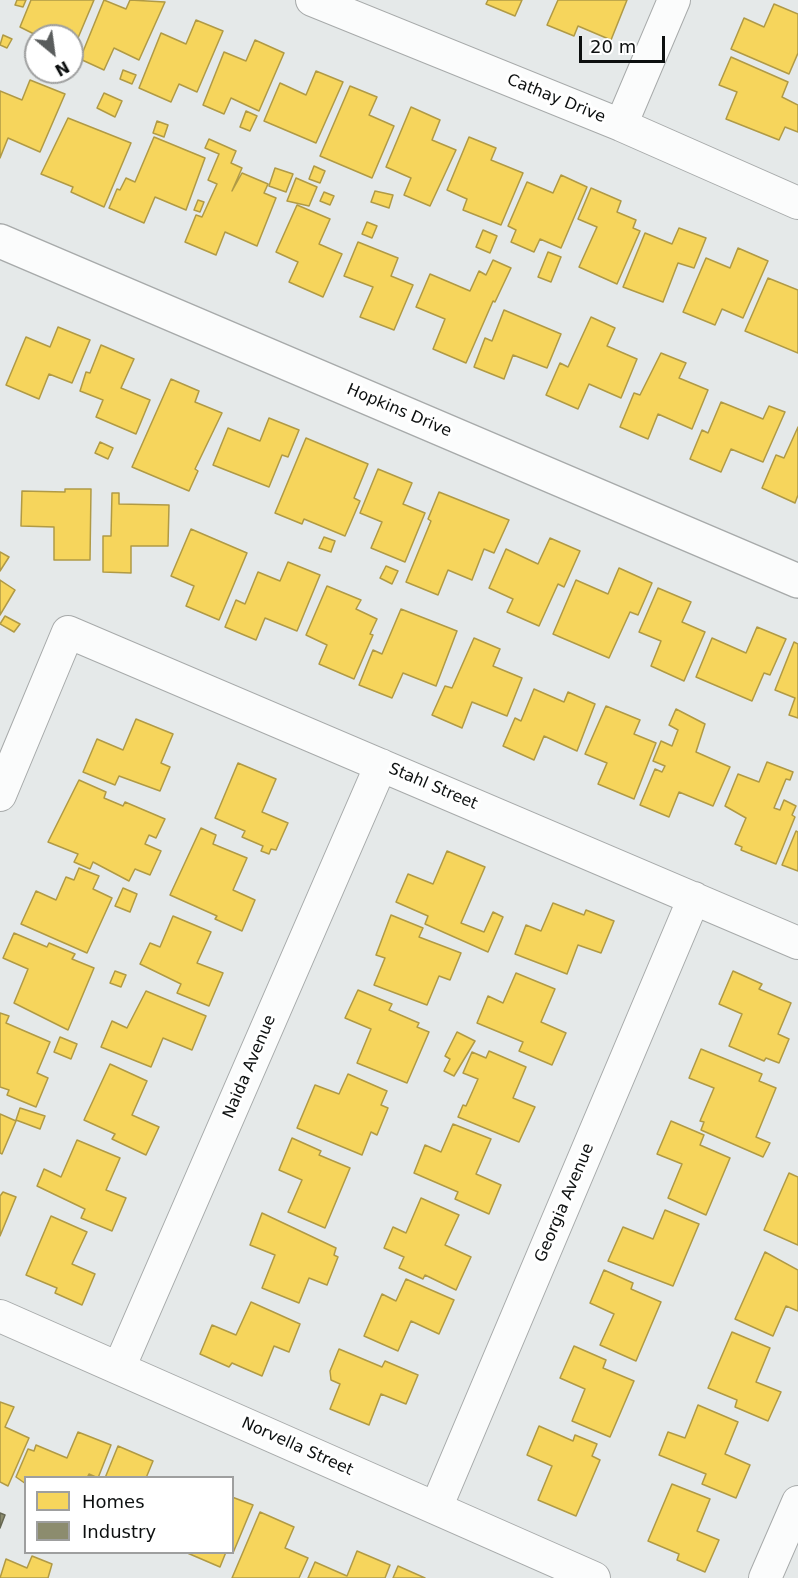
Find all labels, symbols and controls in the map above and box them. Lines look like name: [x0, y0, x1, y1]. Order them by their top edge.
north arrow: [24, 24, 84, 84]
scale bar: [582, 24, 668, 62]
text: 20 m: [590, 36, 636, 57]
text: N: [52, 57, 72, 80]
street label: Cathay Drive: [504, 71, 608, 127]
street label: Hopkins Drive: [344, 380, 454, 442]
street label: Stahl Street: [386, 760, 480, 814]
street label: Naida Avenue: [220, 1012, 280, 1122]
street label: Georgia Avenue: [531, 1141, 599, 1265]
street label: Norvella Street: [238, 1414, 356, 1480]
legend: [24, 1476, 234, 1554]
text: Homes: [82, 1491, 145, 1512]
text: Industry: [82, 1521, 156, 1542]

